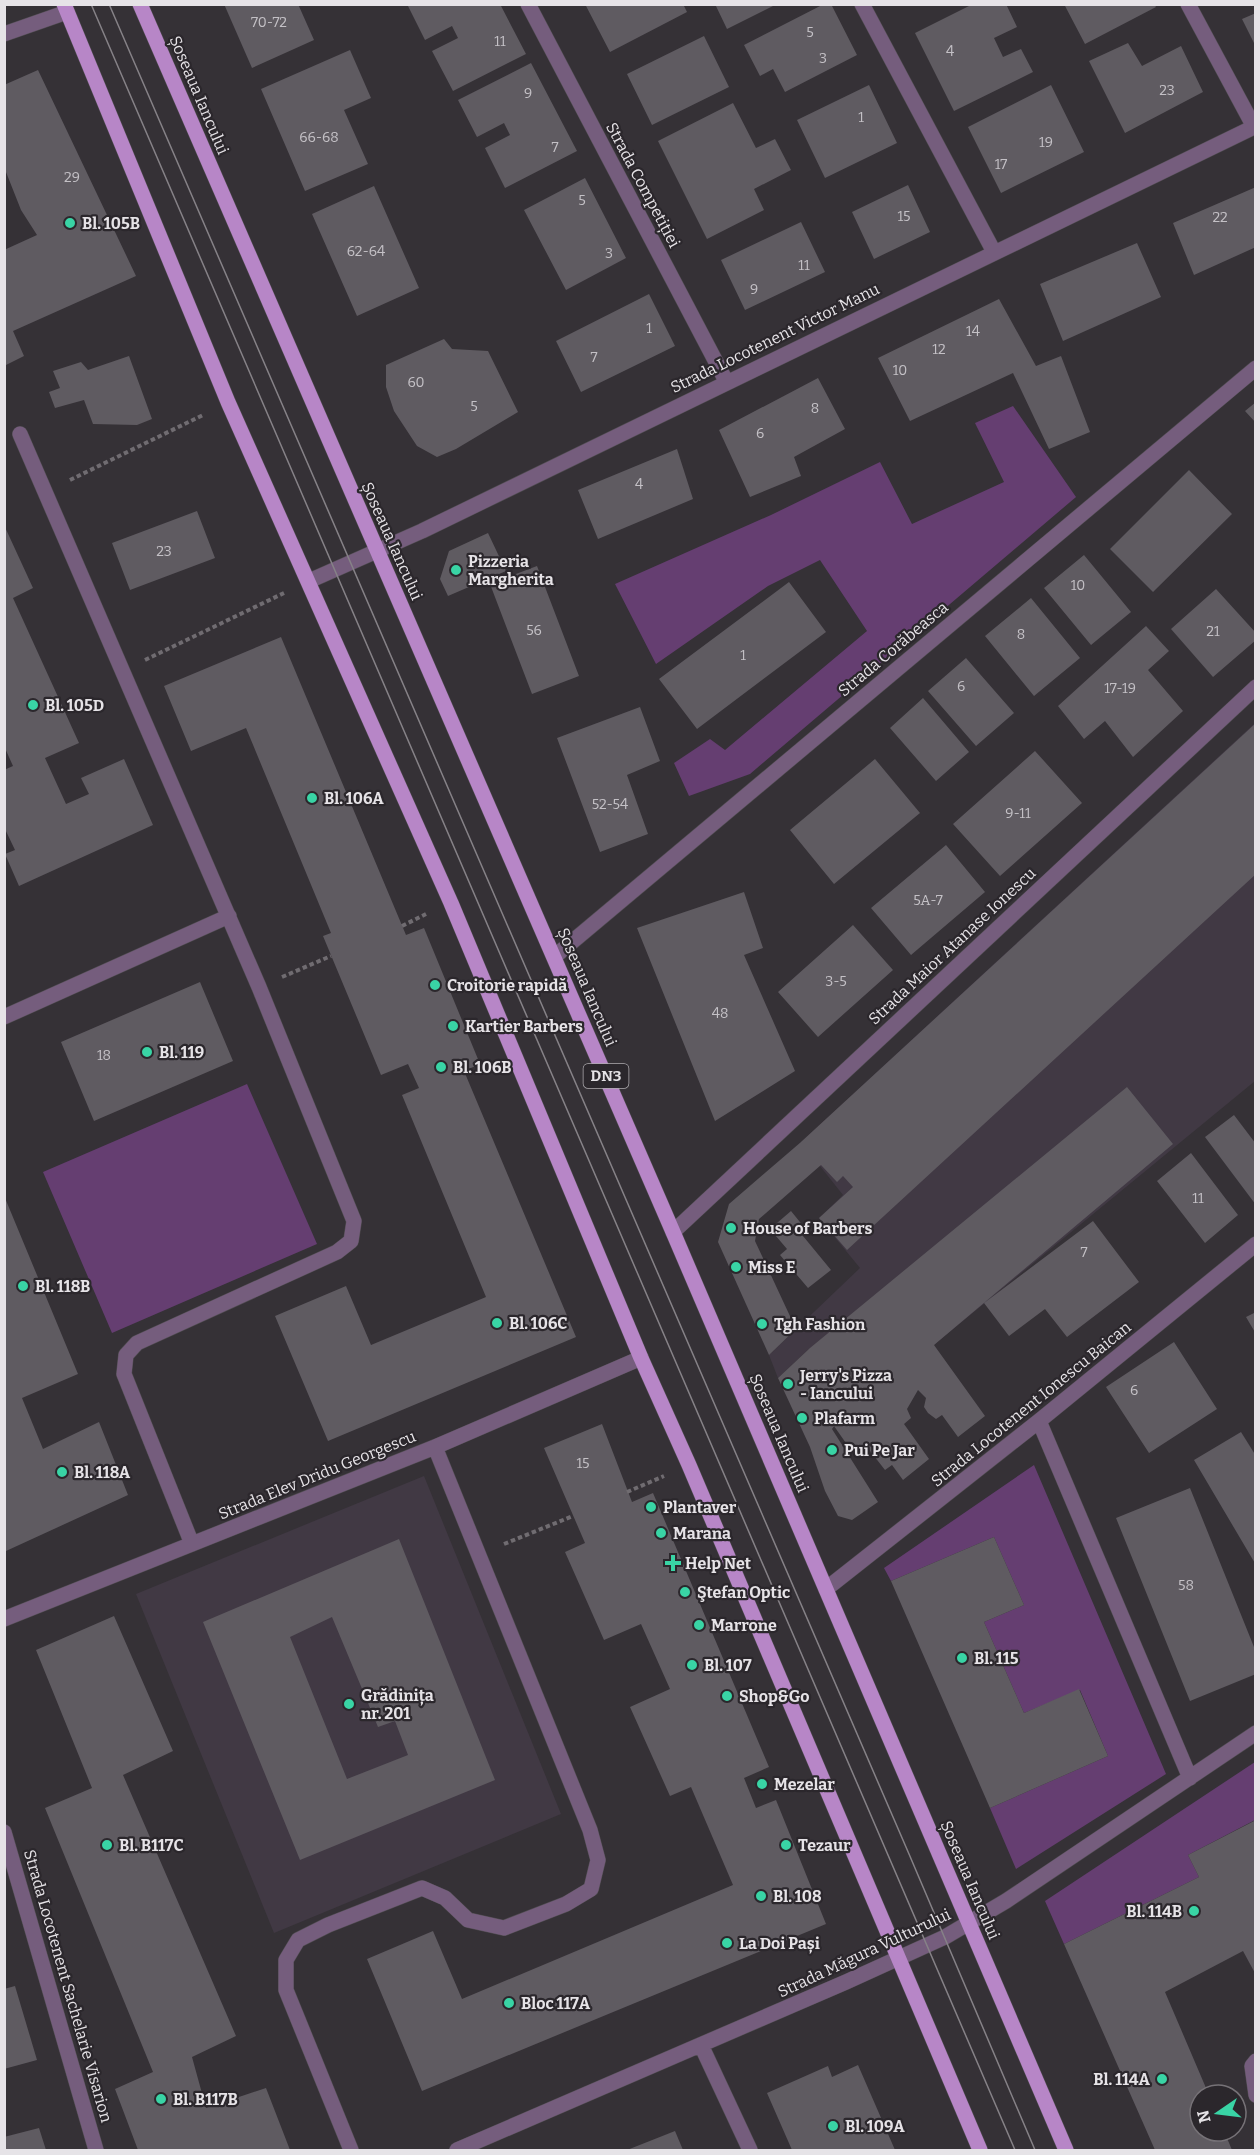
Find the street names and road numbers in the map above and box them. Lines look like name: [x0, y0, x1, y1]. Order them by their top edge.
street label: Șoseaua Iancului: [165, 33, 233, 158]
street label: Strada Competiției: [601, 119, 684, 251]
street label: Strada Locotenent Victor Manu: [667, 279, 883, 397]
street label: Șoseaua Iancului: [357, 479, 427, 603]
street label: Strada Corăbeasca: [834, 597, 952, 700]
street label: Strada Maior Atanase Ionescu: [865, 864, 1039, 1028]
street label: Șoseaua Iancului: [553, 925, 621, 1050]
road number: DN3: [584, 1064, 628, 1088]
street label: Strada Locotenent Ionescu Baican: [927, 1318, 1135, 1490]
street label: Șoseaua Iancului: [745, 1371, 813, 1496]
street label: Strada Elev Dridu Georgescu: [216, 1427, 419, 1523]
street label: Șoseaua Iancului: [936, 1818, 1004, 1943]
street label: Strada Locotenent Sachelarie Visarion: [20, 1847, 116, 2125]
street label: Strada Măgura Vulturului: [775, 1904, 954, 2001]

